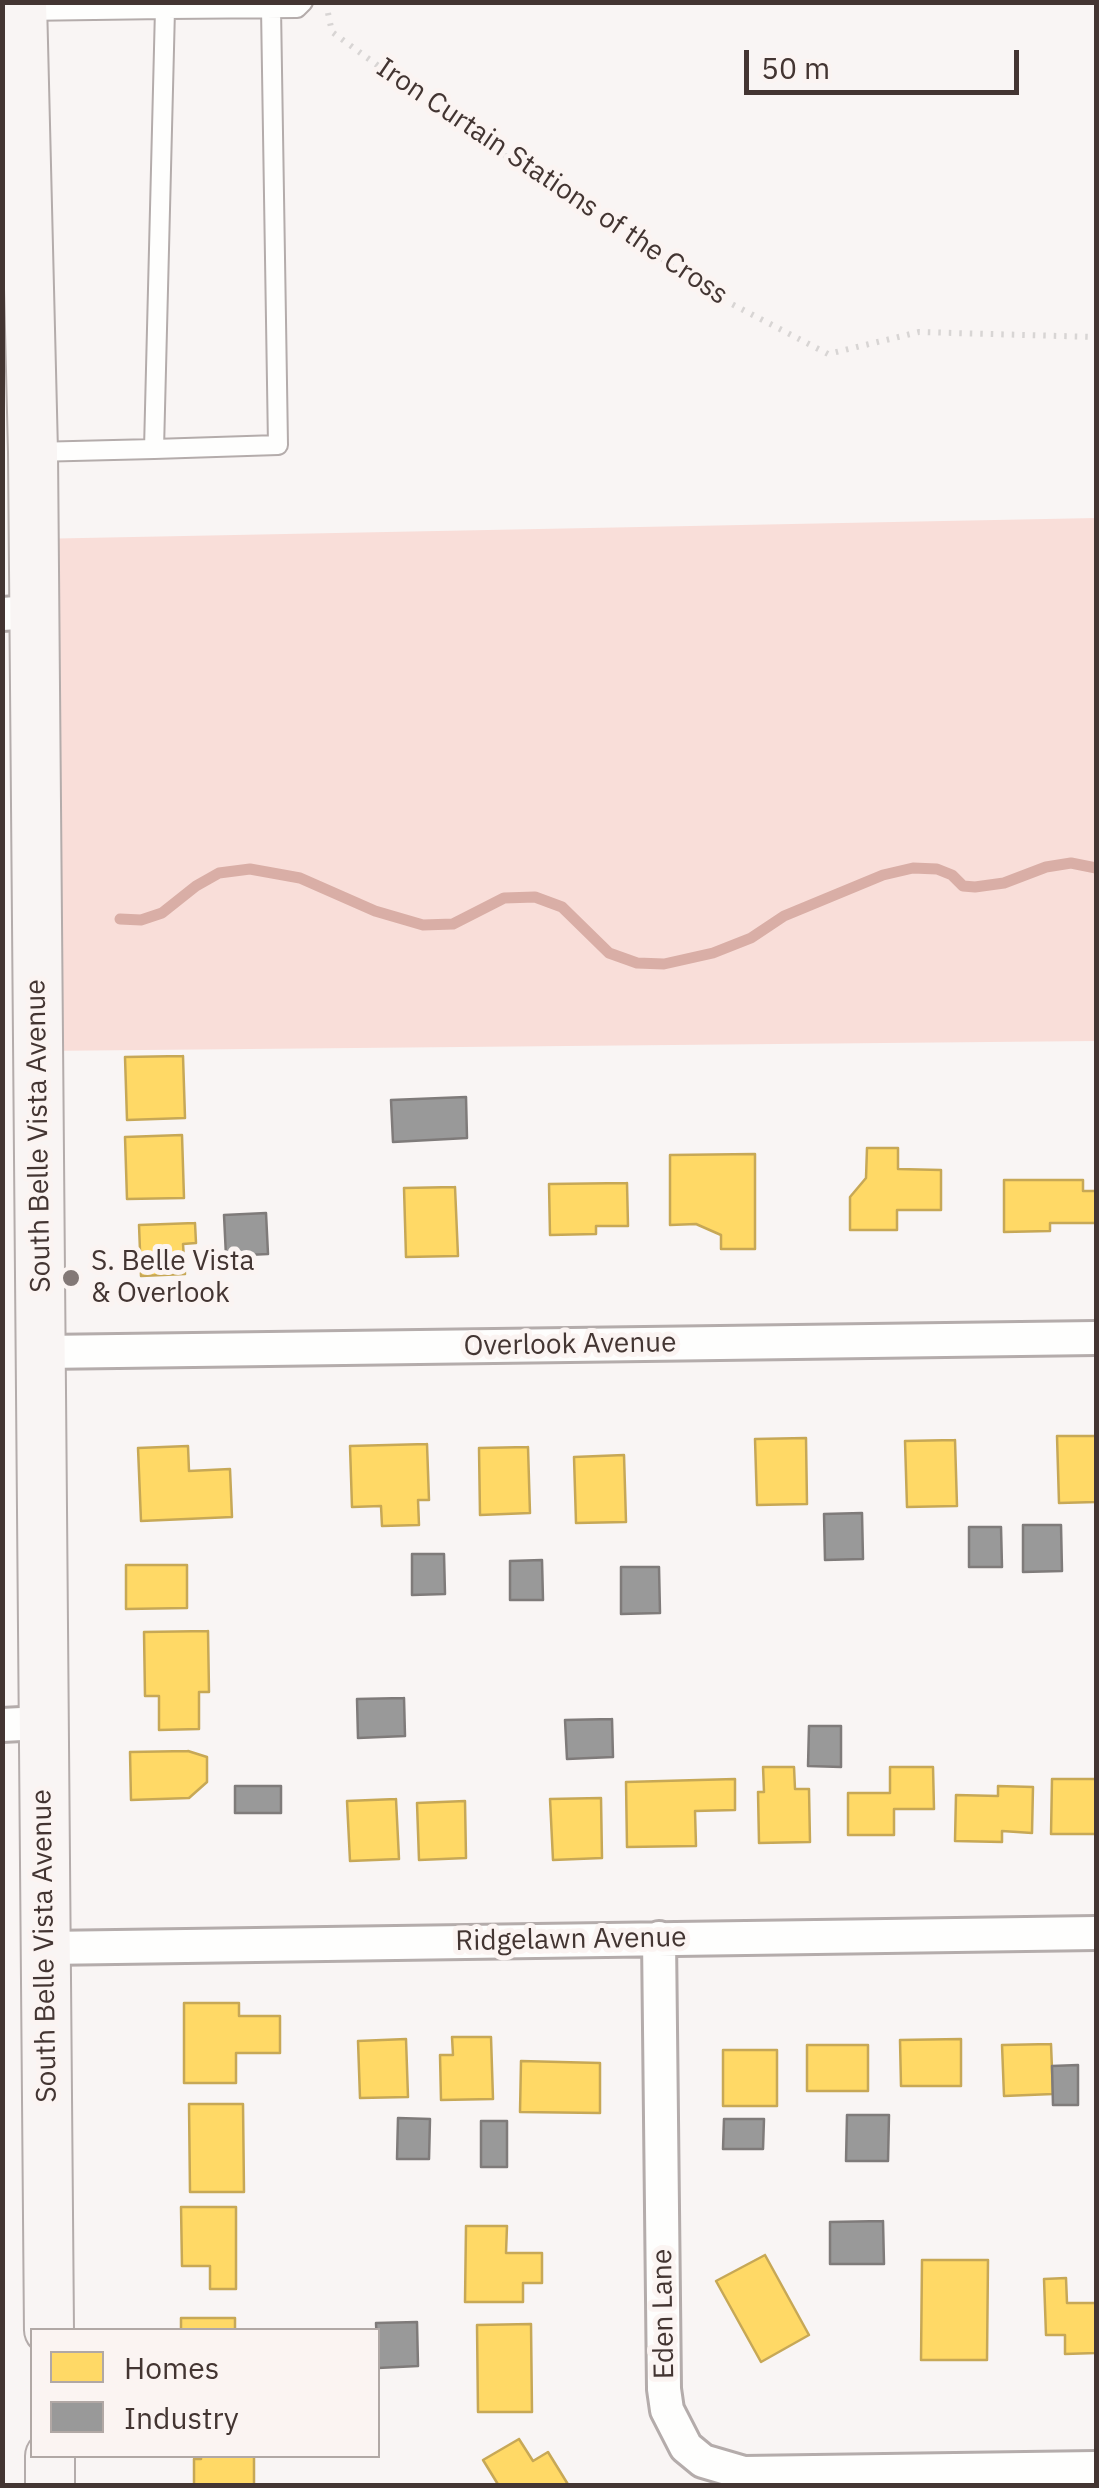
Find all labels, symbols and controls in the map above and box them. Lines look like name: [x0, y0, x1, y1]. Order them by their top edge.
scale bar: [749, 30, 1024, 92]
text: 50 m: [761, 48, 830, 87]
street label: Iron Curtain Stations of the Cross: [370, 52, 734, 312]
street label: South Belle Vista Avenue: [19, 979, 59, 1293]
place label: S. Belle Vista & Overlook: [91, 1245, 254, 1311]
marker: S. Belle Vista & Overlook: [60, 1267, 82, 1289]
street label: Overlook Avenue: [463, 1326, 677, 1364]
street label: South Belle Vista Avenue: [25, 1789, 65, 2103]
street label: Ridgelawn Avenue: [455, 1921, 687, 1959]
street label: Eden Lane: [646, 2249, 682, 2379]
legend: [30, 2328, 380, 2458]
text: Homes: [124, 2348, 219, 2387]
text: Industry: [124, 2398, 239, 2437]

